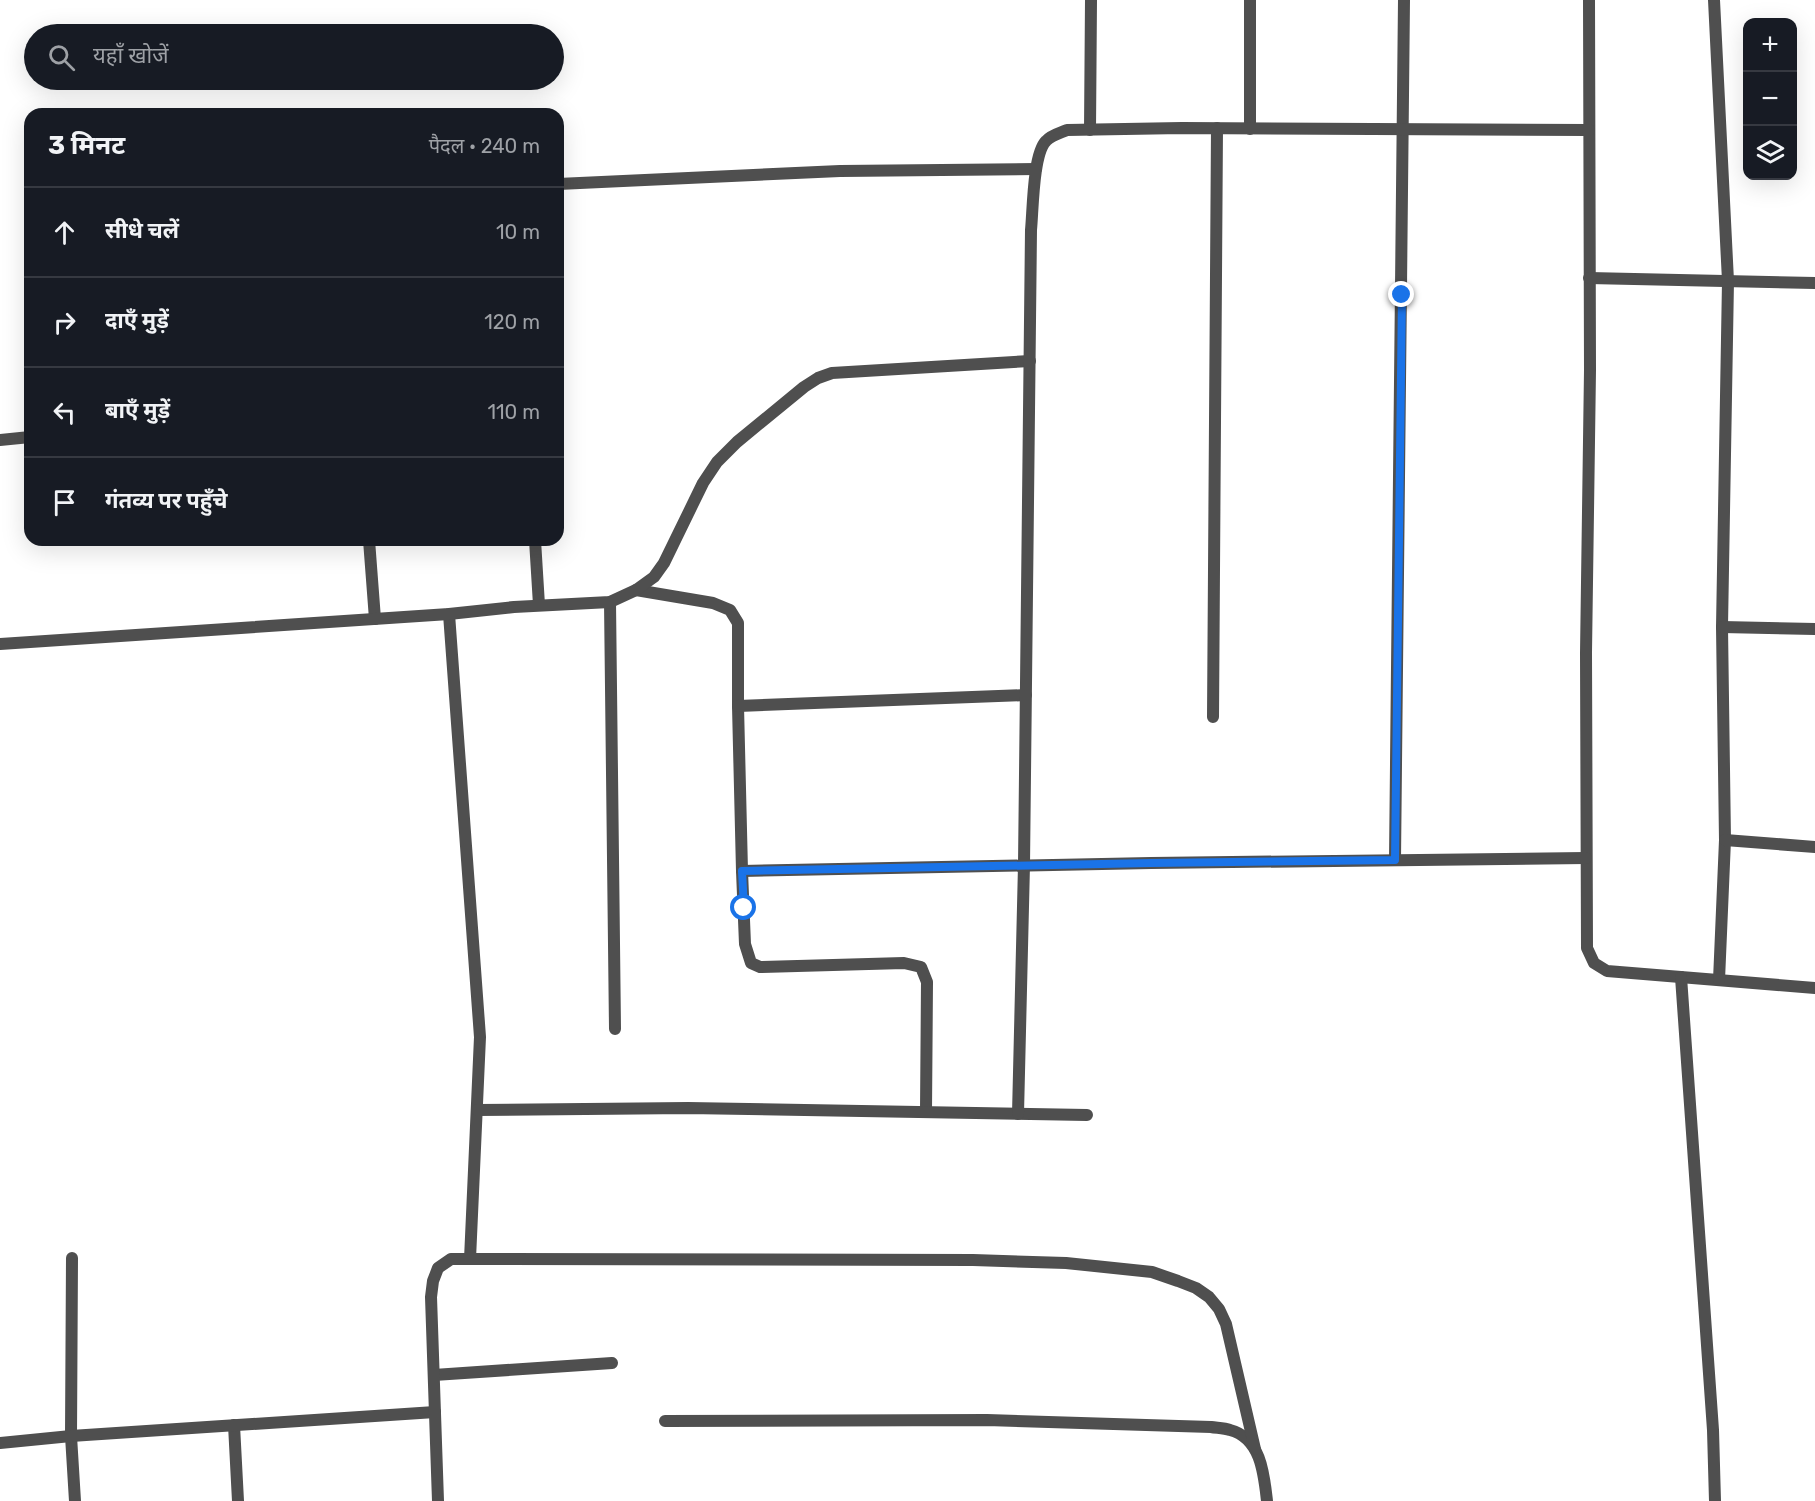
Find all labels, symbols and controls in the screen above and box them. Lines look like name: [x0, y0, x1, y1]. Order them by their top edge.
map controls: [1743, 18, 1797, 180]
button: +: [1743, 18, 1797, 72]
search box: [24, 24, 564, 90]
icon: search: [45, 41, 78, 74]
text: यहाँ खोजें: [93, 42, 169, 69]
button: −: [1743, 72, 1797, 126]
button: layers: [1743, 126, 1797, 180]
text: 3 मिनट: [48, 130, 125, 161]
text: पैदल · 240 m: [429, 134, 540, 158]
icon: ahead: [48, 216, 81, 249]
text: सीधे चलें: [105, 217, 179, 244]
text: 10 m: [496, 220, 540, 244]
route end: [1388, 281, 1414, 307]
icon: right: [48, 306, 81, 339]
text: दाएँ मुड़ें: [105, 307, 169, 334]
text: 120 m: [484, 310, 540, 334]
icon: left: [48, 396, 81, 429]
text: बाएँ मुड़ें: [105, 397, 170, 424]
text: 110 m: [488, 400, 540, 424]
icon: arrive: [48, 486, 81, 519]
text: गंतव्य पर पहुँचे: [105, 487, 227, 514]
route start: [730, 894, 756, 920]

